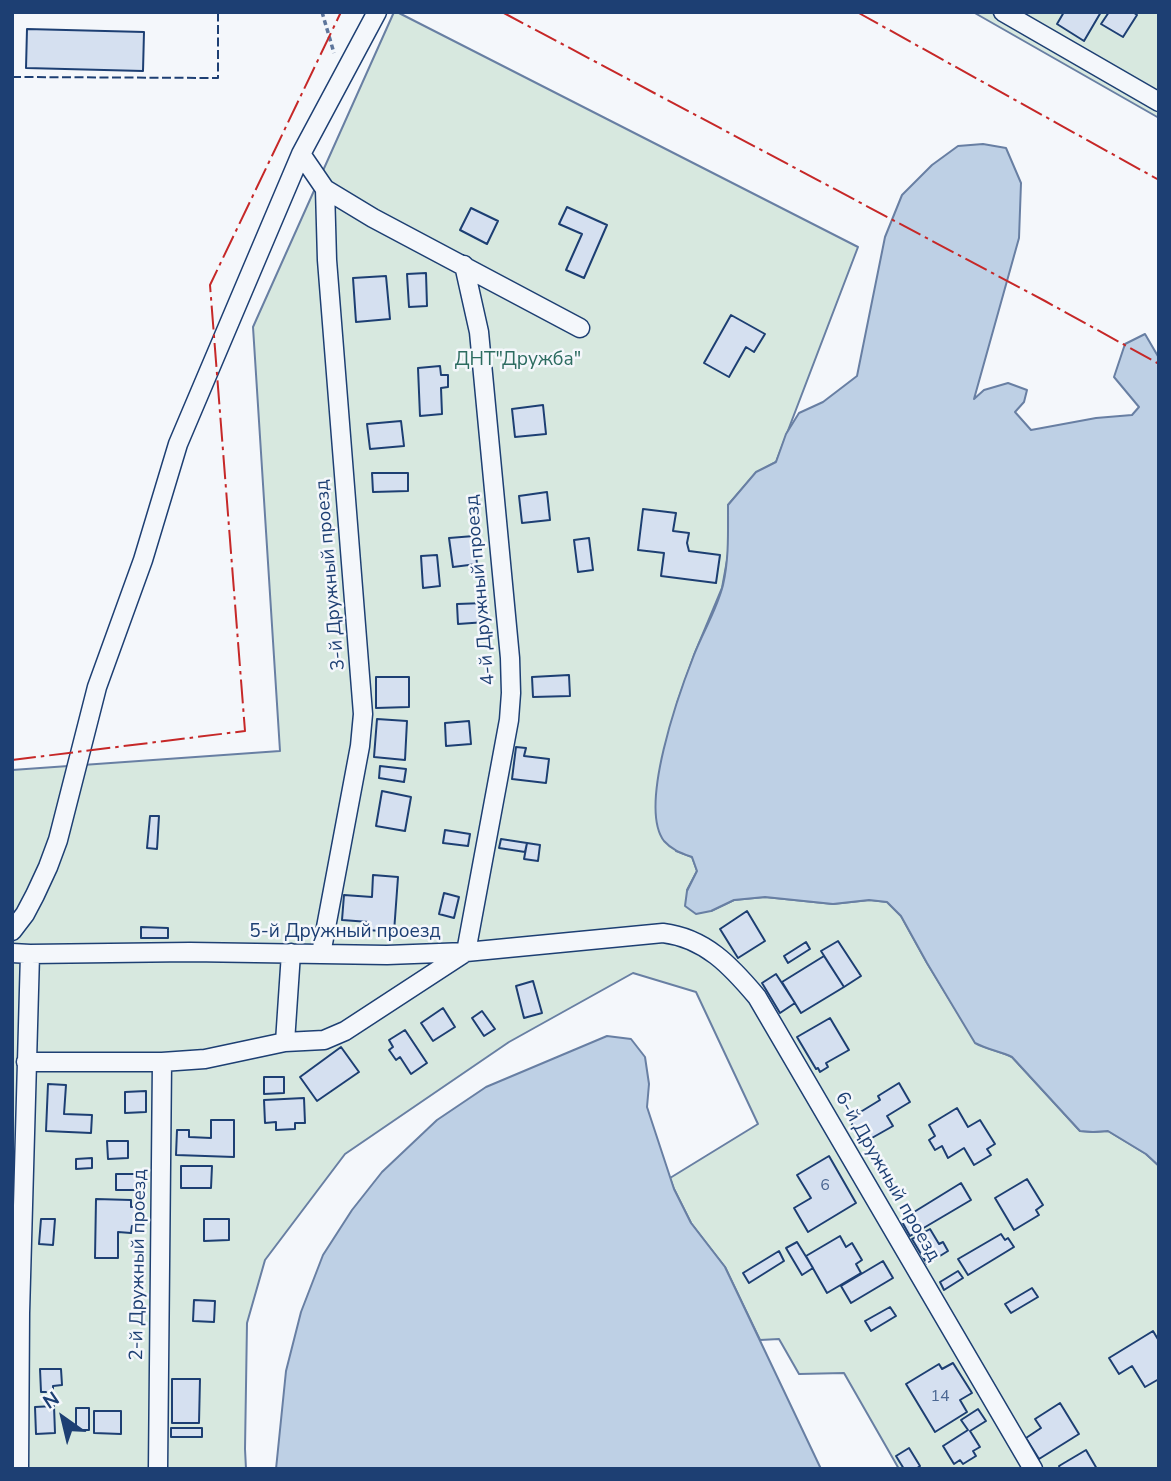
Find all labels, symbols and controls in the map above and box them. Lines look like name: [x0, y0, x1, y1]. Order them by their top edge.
park label: ДНТ"Дружба": [455, 349, 581, 371]
street label: 3-й Дружный проезд: [311, 479, 351, 671]
street label: 4-й Дружный проезд: [461, 494, 501, 686]
street label: 5-й Дружный проезд: [249, 921, 441, 943]
street label: 6-й Дружный проезд: [829, 1088, 945, 1266]
street label: 2-й Дружный проезд: [126, 1169, 152, 1361]
house number: 6: [820, 1176, 830, 1196]
north arrow: [28, 1383, 98, 1453]
text: N: [38, 1386, 64, 1415]
house number: 14: [930, 1387, 950, 1407]

